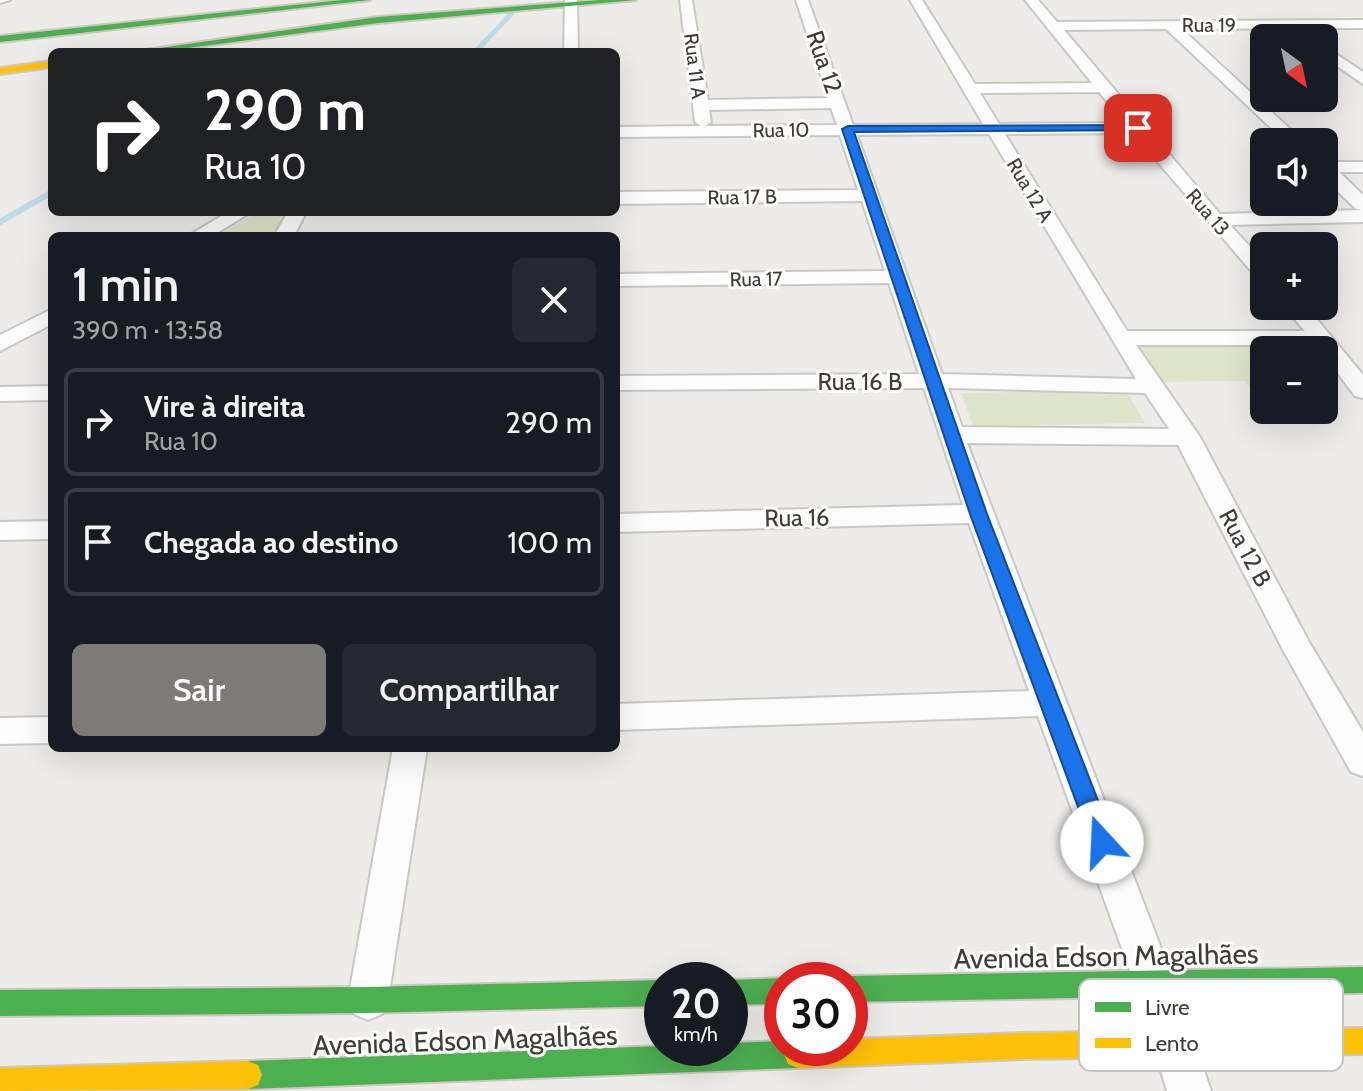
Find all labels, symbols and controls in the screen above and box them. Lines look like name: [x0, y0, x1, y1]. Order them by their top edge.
street label: Rua 19: [1182, 13, 1236, 37]
north arrow: [1250, 24, 1338, 112]
map controls: [1250, 24, 1338, 424]
street label: Rua 12: [800, 27, 849, 97]
street label: Rua 11 A: [679, 32, 711, 101]
text: 290 m: [204, 76, 366, 144]
icon: right: [72, 80, 176, 184]
pin: [1104, 94, 1172, 162]
icon: arrive: [1116, 106, 1160, 150]
street label: Rua 10: [752, 118, 810, 142]
button: sound: [1250, 128, 1338, 216]
text: Rua 10: [204, 144, 306, 188]
street label: Rua 12 A: [1002, 154, 1059, 227]
street label: Rua 17 B: [707, 184, 777, 210]
street label: Rua 13: [1181, 184, 1235, 240]
button: +: [1250, 232, 1338, 320]
text: 1 min: [72, 255, 179, 313]
button: close: [512, 258, 596, 342]
street label: Rua 17: [729, 267, 783, 291]
text: 390 m · 13:58: [72, 314, 223, 346]
button: −: [1250, 336, 1338, 424]
street label: Rua 16 B: [818, 367, 902, 396]
text: Vire à direita: [144, 388, 305, 425]
icon: right: [76, 400, 120, 444]
text: 290 m: [505, 404, 592, 441]
text: Rua 10: [144, 425, 218, 457]
street label: Rua 16: [764, 502, 830, 533]
street label: Rua 12 B: [1213, 504, 1278, 592]
icon: arrive: [76, 520, 120, 564]
text: Chegada ao destino: [144, 524, 398, 561]
text: 100 m: [507, 524, 592, 561]
button: Sair: [72, 644, 326, 736]
button: Compartilhar: [342, 644, 596, 736]
position arrow: [1060, 800, 1144, 884]
street label: Avenida Edson Magalhães: [953, 936, 1259, 976]
speed limit sign: 30: [764, 962, 868, 1066]
text: 20: [671, 979, 721, 1028]
legend: [1079, 979, 1343, 1071]
text: Livre: [1145, 994, 1189, 1021]
street label: Avenida Edson Magalhães: [312, 1018, 618, 1062]
text: km/h: [674, 1022, 718, 1046]
text: Lento: [1145, 1030, 1199, 1057]

